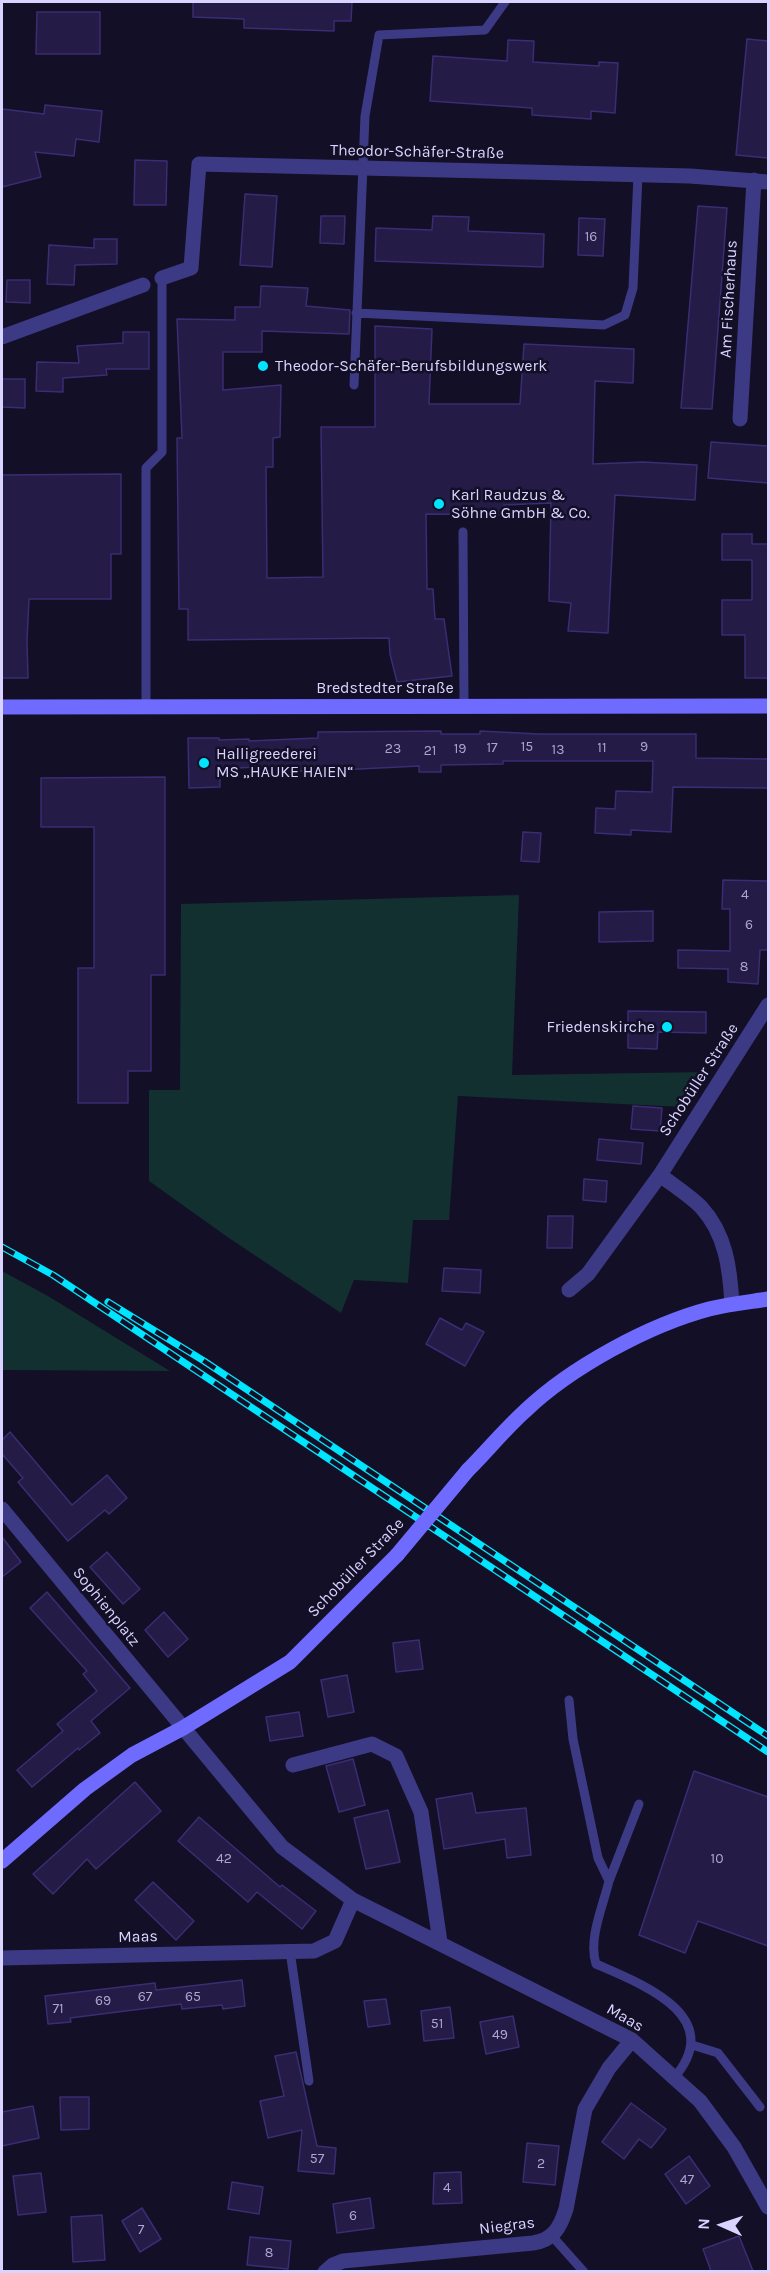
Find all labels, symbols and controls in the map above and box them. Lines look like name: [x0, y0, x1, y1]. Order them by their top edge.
street label: Theodor-Schäfer-Straße: [330, 141, 504, 163]
house number: 16: [585, 229, 597, 245]
street label: Am Fischerhaus: [716, 240, 742, 358]
place label: Theodor-Schäfer-Berufsbildungswerk: [275, 356, 547, 376]
marker: Theodor-Schäfer-Berufsbildungswerk: [256, 359, 270, 373]
place label: Karl Raudzus & Söhne GmbH & Co.: [451, 485, 590, 523]
marker: Karl Raudzus & Söhne GmbH & Co.: [432, 497, 446, 511]
street label: Bredstedter Straße: [316, 678, 454, 698]
house number: 15: [521, 739, 533, 755]
house number: 9: [640, 739, 648, 755]
house number: 17: [486, 740, 498, 756]
house number: 11: [597, 740, 607, 756]
house number: 23: [385, 741, 401, 757]
house number: 19: [454, 741, 466, 757]
house number: 13: [552, 742, 564, 758]
house number: 21: [424, 743, 436, 759]
place label: Halligreederei MS „HAUKE HAIEN“: [216, 744, 354, 782]
marker: Halligreederei MS „HAUKE HAIEN“: [197, 756, 211, 770]
house number: 4: [741, 887, 749, 903]
house number: 6: [745, 917, 753, 933]
house number: 8: [740, 959, 748, 975]
place label: Friedenskirche: [546, 1017, 655, 1037]
street label: Schobüller Straße: [655, 1020, 743, 1140]
marker: Friedenskirche: [660, 1020, 674, 1034]
street label: Schobüller Straße: [304, 1514, 408, 1622]
street label: Sophienplatz: [68, 1564, 144, 1650]
house number: 42: [216, 1851, 232, 1867]
house number: 10: [711, 1851, 723, 1867]
street label: Maas: [118, 1927, 158, 1947]
house number: 67: [138, 1989, 152, 2005]
house number: 65: [185, 1989, 201, 2005]
house number: 69: [95, 1993, 111, 2009]
street label: Maas: [603, 2000, 647, 2036]
house number: 71: [52, 2001, 64, 2017]
house number: 51: [431, 2016, 443, 2032]
house number: 49: [492, 2027, 508, 2043]
house number: 57: [310, 2151, 324, 2167]
house number: 2: [537, 2156, 545, 2172]
house number: 47: [680, 2172, 694, 2188]
house number: 4: [443, 2180, 451, 2196]
north arrow: [692, 2195, 752, 2255]
house number: 6: [349, 2208, 357, 2224]
street label: Niegras: [478, 2213, 536, 2239]
text: N: [694, 2218, 713, 2230]
house number: 7: [138, 2222, 144, 2238]
house number: 8: [265, 2245, 273, 2261]

